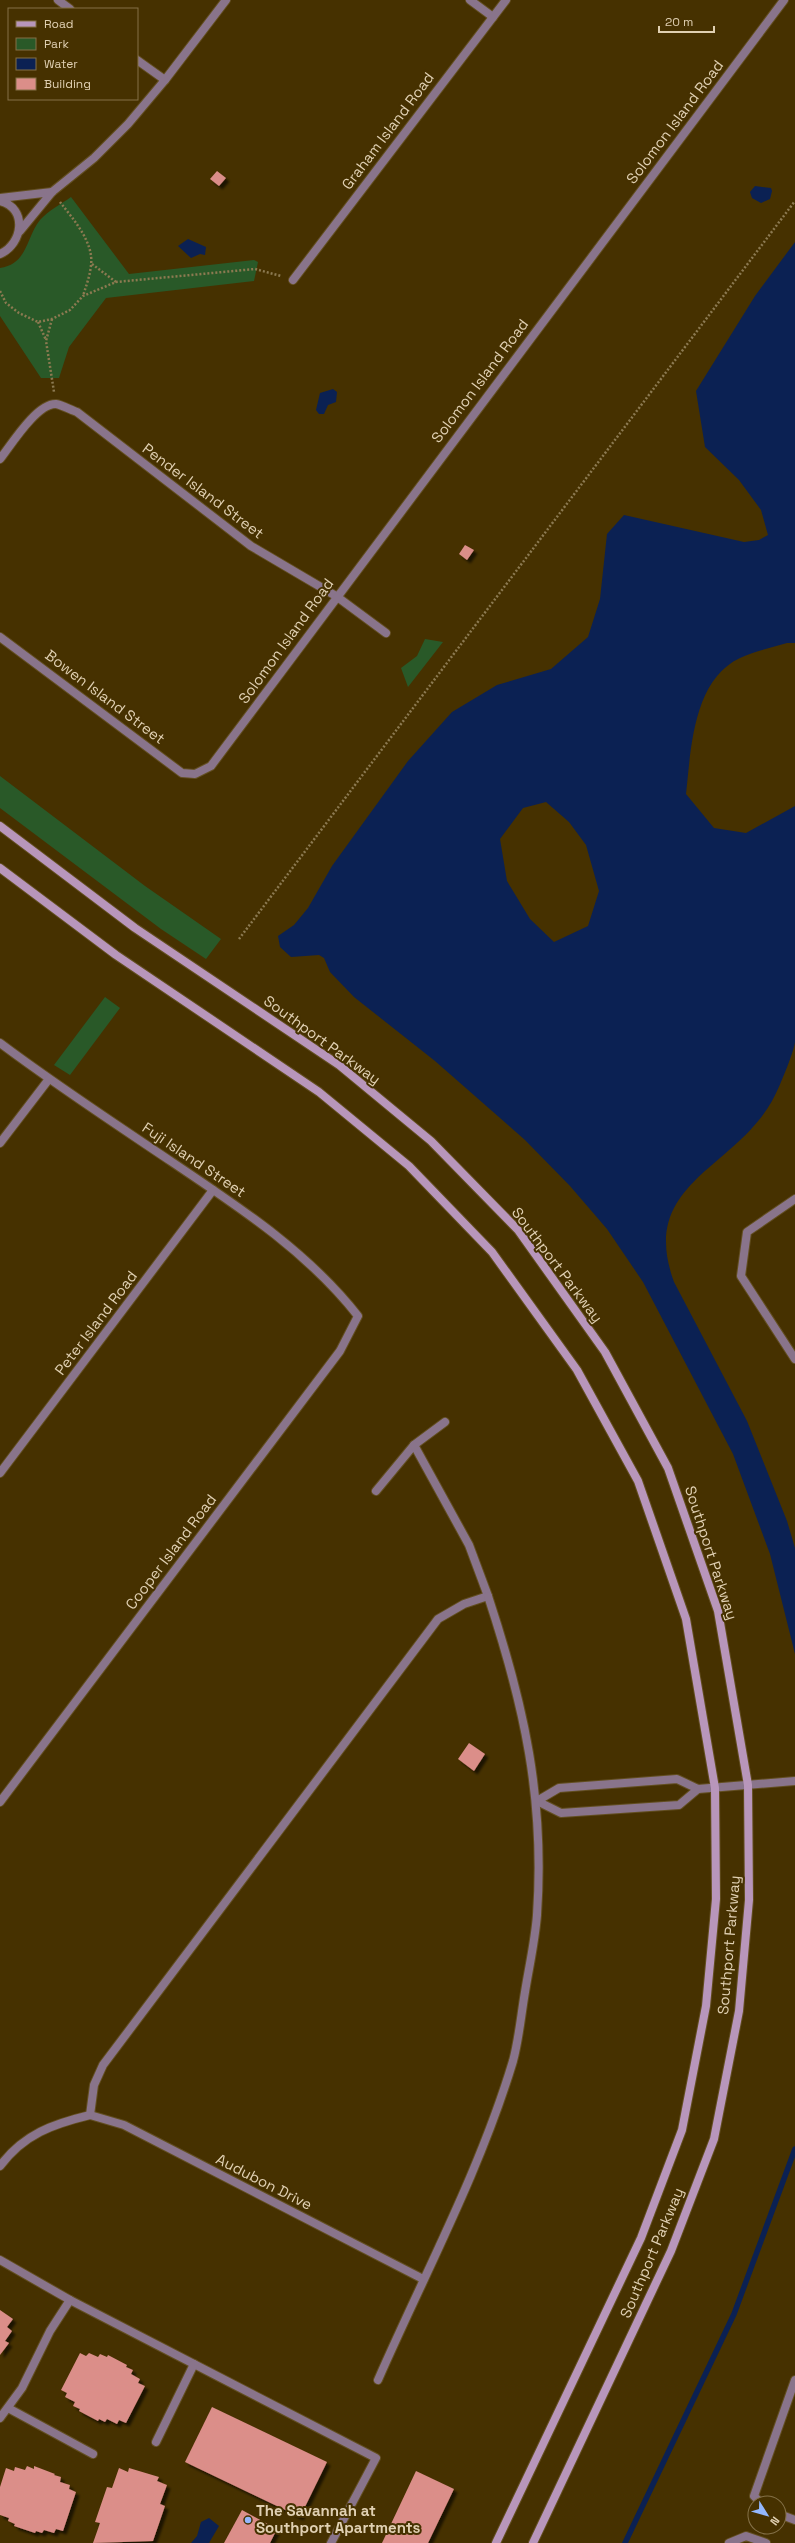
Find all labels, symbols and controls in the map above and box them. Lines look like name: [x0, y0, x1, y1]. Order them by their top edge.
legend: [8, 8, 138, 100]
scale bar: [659, 8, 714, 34]
text: 20 m: [665, 14, 693, 30]
text: Road: [44, 16, 73, 32]
text: Park: [44, 36, 69, 52]
text: Water: [44, 56, 78, 72]
street label: Solomon Island Road: [622, 56, 727, 187]
street label: Graham Island Road: [337, 68, 438, 193]
text: Building: [44, 76, 91, 92]
street label: Solomon Island Road: [427, 315, 532, 446]
street label: Pender Island Street: [139, 439, 268, 543]
street label: Solomon Island Road: [234, 574, 337, 707]
street label: Bowen Island Street: [42, 645, 169, 748]
street label: Southport Parkway: [260, 991, 384, 1088]
street label: Fuji Island Street: [139, 1118, 250, 1201]
street label: Southport Parkway: [508, 1203, 607, 1326]
street label: Peter Island Road: [50, 1267, 141, 1379]
street label: Southport Parkway: [681, 1483, 742, 1622]
street label: Cooper Island Road: [121, 1490, 220, 1613]
street label: Southport Parkway: [713, 1875, 744, 2015]
street label: Audubon Drive: [213, 2149, 316, 2214]
street label: Southport Parkway: [615, 2185, 688, 2321]
north arrow: [747, 2495, 787, 2535]
place label: The Savannah at Southport Apartments: [256, 2501, 421, 2537]
text: N: [767, 2514, 783, 2528]
marker: The Savannah at Southport Apartments: [243, 2515, 253, 2525]

